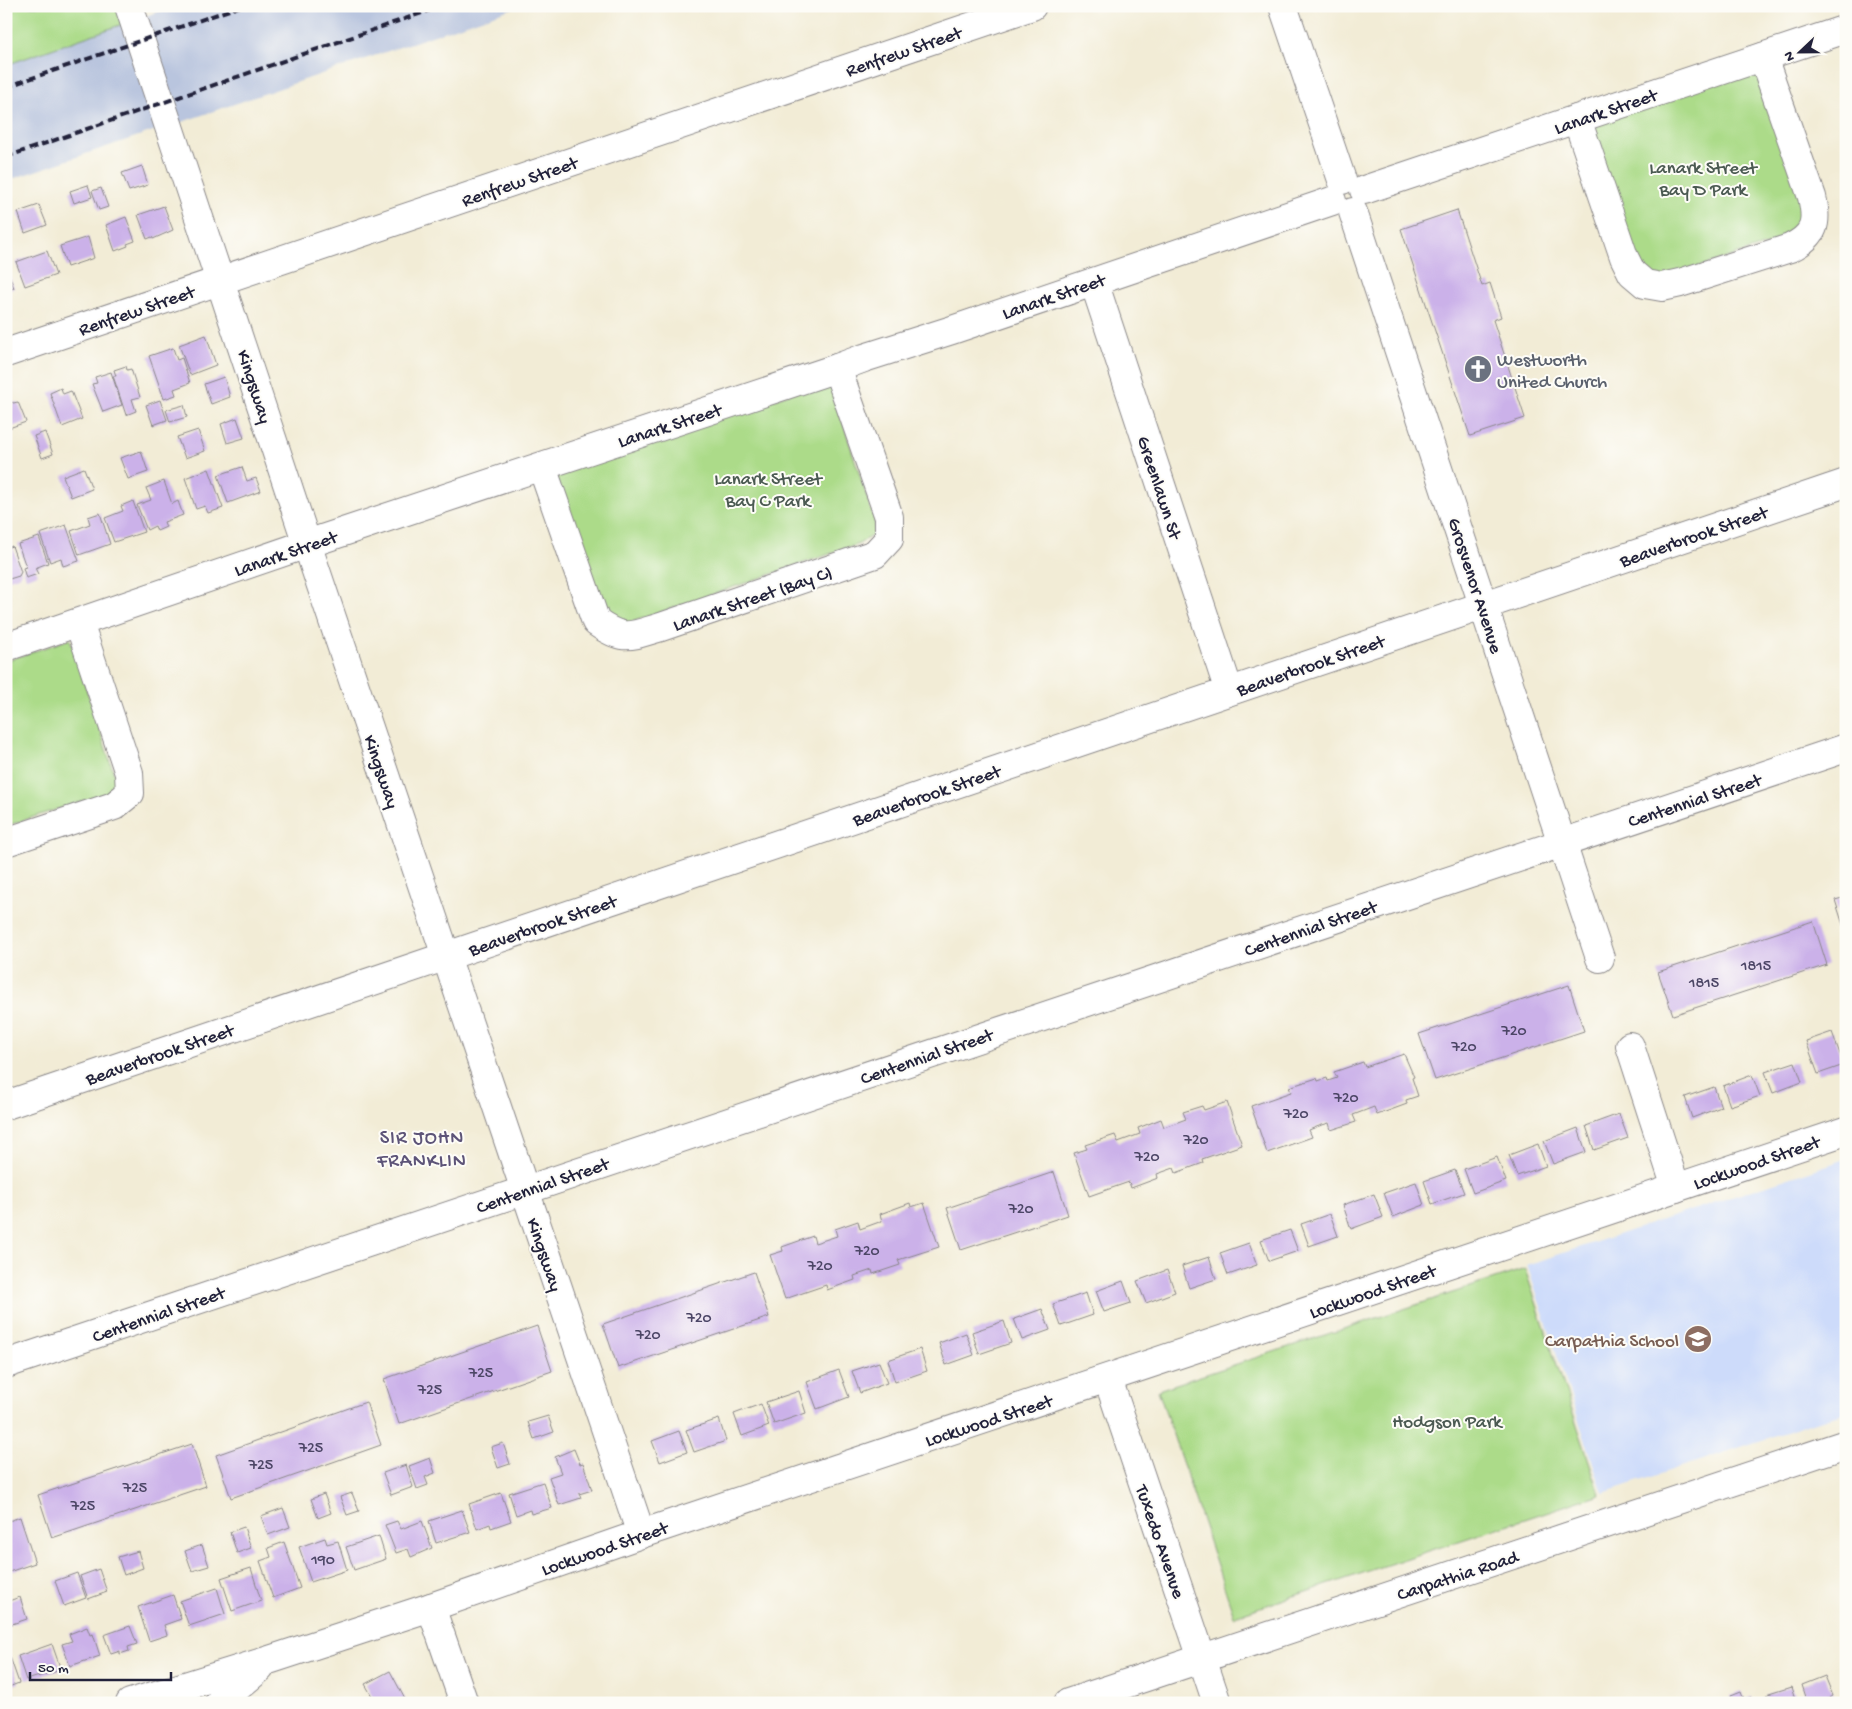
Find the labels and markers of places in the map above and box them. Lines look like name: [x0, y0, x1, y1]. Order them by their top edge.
place label: Westworth United Church: [1497, 350, 1607, 395]
church icon: Westworth United Church: [1463, 354, 1493, 384]
school or university icon: Carpathia School: [1683, 1324, 1713, 1354]
place label: Carpathia School: [1545, 1331, 1679, 1354]

